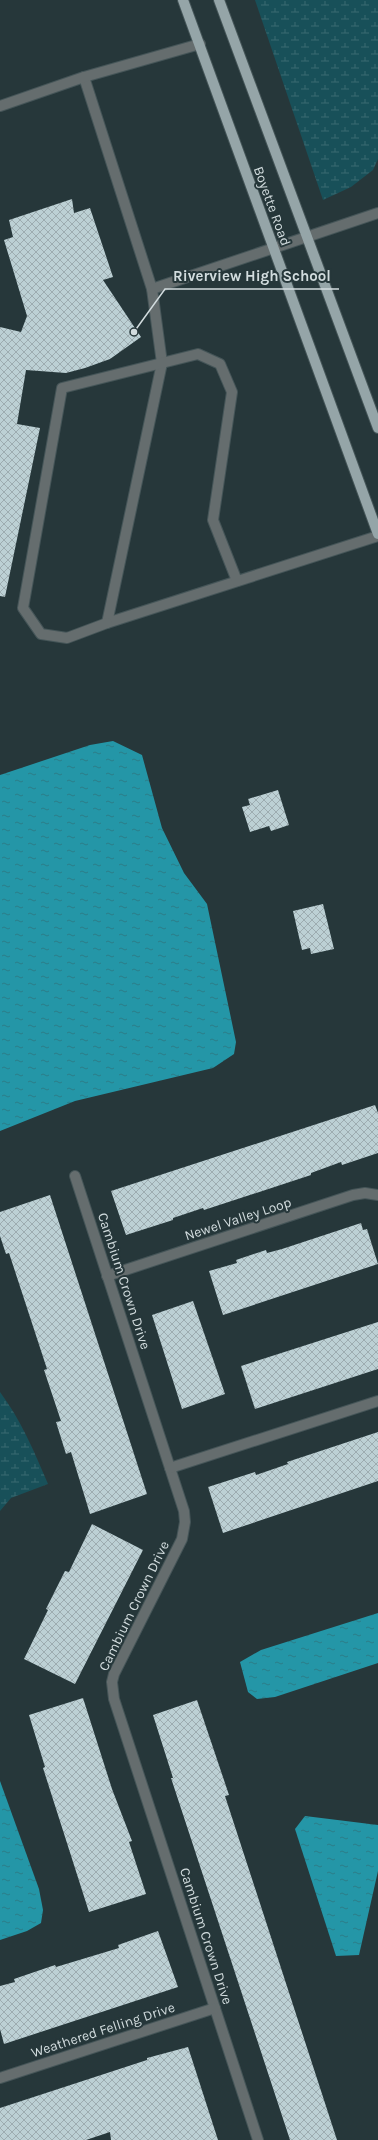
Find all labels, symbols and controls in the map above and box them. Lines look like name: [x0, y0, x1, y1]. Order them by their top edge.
street label: Boyette Road: [250, 164, 294, 248]
callout: Riverview High School: [165, 262, 339, 289]
text: Riverview High School: [173, 267, 331, 285]
street label: Newel Valley Loop: [182, 1194, 294, 1244]
street label: Cambium Crown Drive: [94, 1211, 154, 1351]
street label: Cambium Crown Drive: [95, 1538, 173, 1674]
street label: Cambium Crown Drive: [176, 1866, 236, 2006]
street label: Weathered Felling Drive: [29, 1999, 177, 2061]

